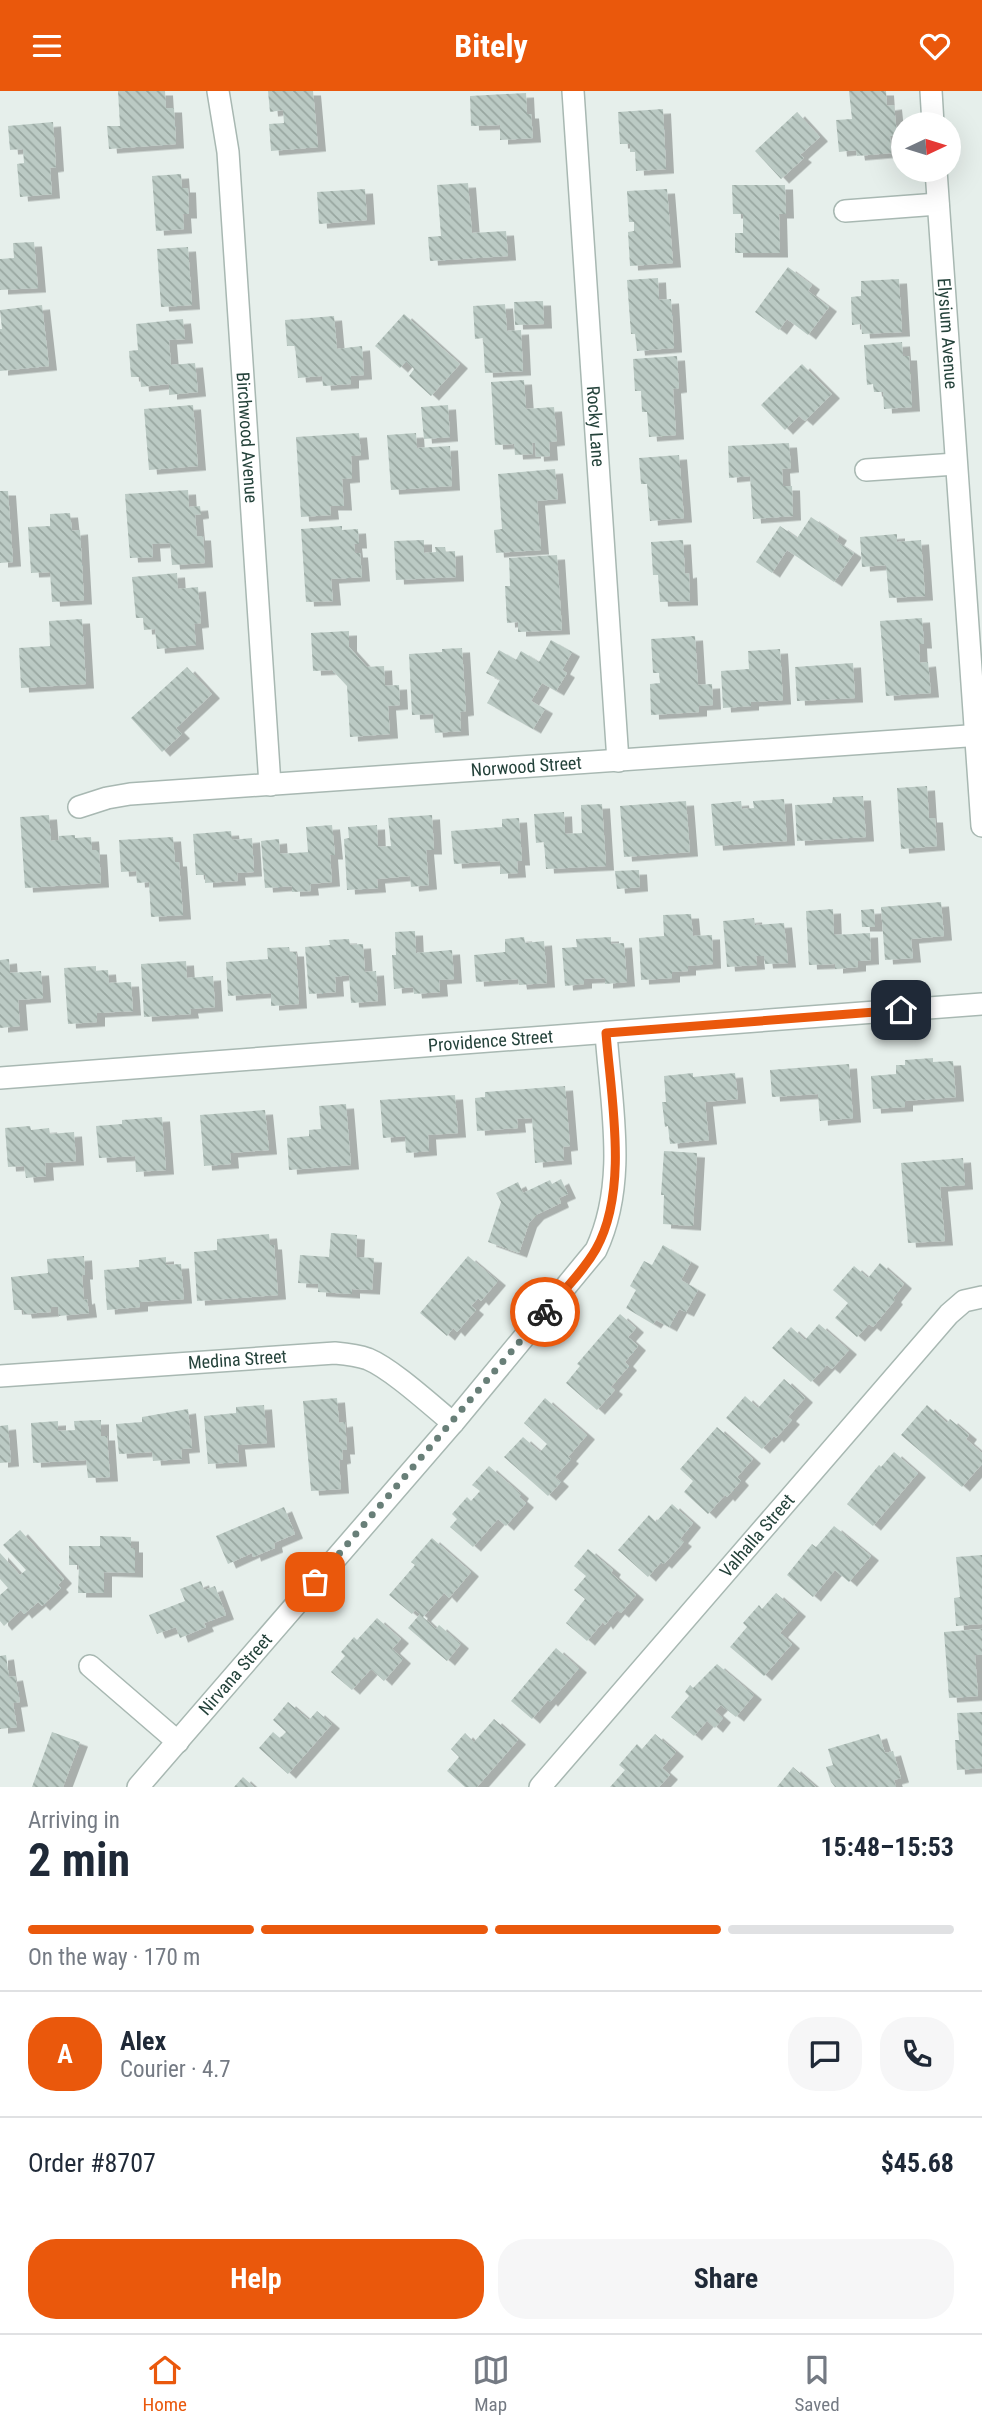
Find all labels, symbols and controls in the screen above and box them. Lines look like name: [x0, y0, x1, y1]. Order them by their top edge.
icon: menu: [28, 27, 66, 65]
text: Bitely: [454, 27, 528, 65]
icon: heart: [916, 27, 954, 65]
north arrow: [891, 112, 961, 182]
map controls: [891, 112, 961, 182]
street label: Elysium Avenue: [934, 277, 962, 390]
street label: Birchwood Avenue: [233, 371, 262, 504]
street label: Rocky Lane: [583, 385, 609, 467]
street label: Norwood Street: [470, 752, 582, 780]
pin: [871, 980, 931, 1040]
icon: home: [882, 991, 920, 1029]
street label: Providence Street: [427, 1025, 554, 1056]
courier: [510, 1277, 580, 1347]
icon: bike: [526, 1293, 564, 1331]
street label: Medina Street: [187, 1345, 287, 1373]
street label: Valhalla Street: [715, 1490, 798, 1581]
pin: [285, 1552, 345, 1612]
icon: bag: [296, 1563, 334, 1601]
street label: Nirvana Street: [194, 1629, 276, 1719]
text: Arriving in: [28, 1807, 120, 1834]
text: 15:48–15:53: [820, 1832, 954, 1862]
text: 2 min: [28, 1833, 130, 1887]
text: On the way · 170 m: [28, 1944, 200, 1971]
button: chat: [788, 2017, 862, 2091]
button: phone: [880, 2017, 954, 2091]
text: Alex: [120, 2026, 166, 2056]
text: A: [57, 2039, 73, 2069]
text: Courier · 4.7: [120, 2056, 231, 2083]
text: Order #8707: [28, 2148, 156, 2178]
text: $45.68: [881, 2148, 954, 2178]
button: Help: [28, 2239, 484, 2319]
button: Share: [498, 2239, 954, 2319]
tab: Home: [142, 2351, 187, 2416]
tab: Map: [472, 2351, 510, 2416]
tab: Saved: [794, 2351, 840, 2416]

